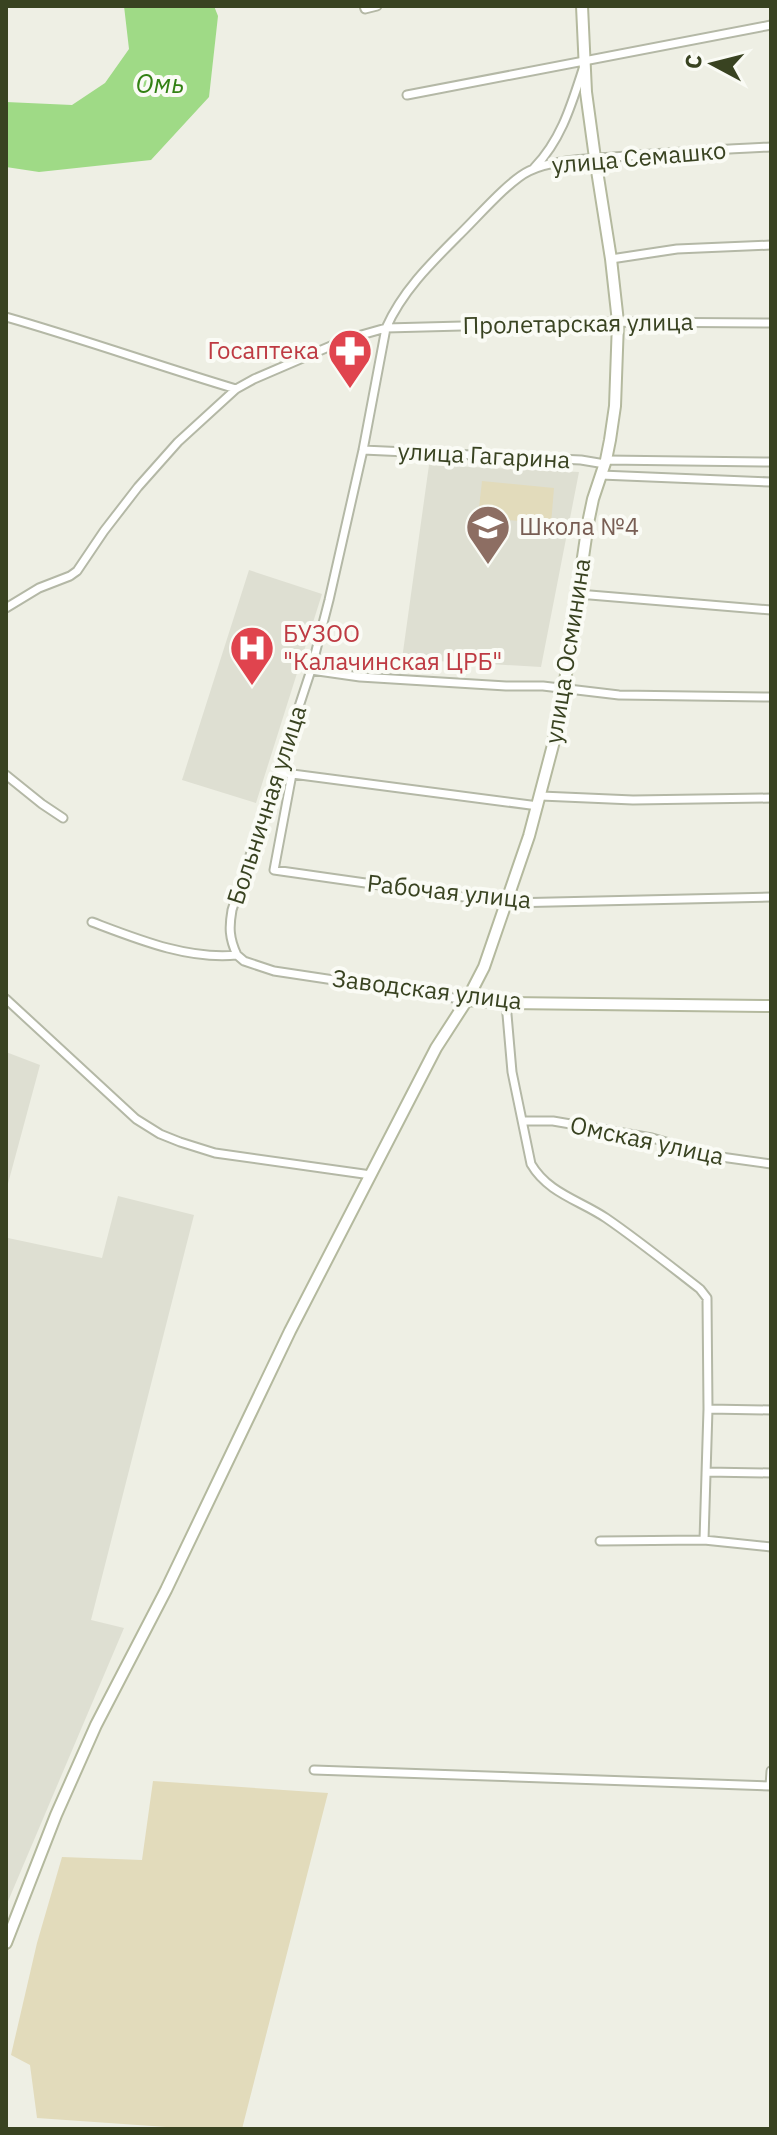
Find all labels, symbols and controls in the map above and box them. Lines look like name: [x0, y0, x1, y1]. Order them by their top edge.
north arrow: [673, 24, 753, 104]
text: С: [677, 53, 708, 70]
water label: Омь: [136, 66, 184, 100]
street label: улица Семашко: [550, 133, 728, 181]
street label: Пролетарская улица: [462, 305, 694, 341]
pharmacy icon: Госаптека: [326, 327, 374, 390]
place label: Госаптека: [207, 334, 319, 366]
street label: улица Гагарина: [397, 435, 571, 476]
school or university icon: Школа №4: [464, 503, 512, 566]
place label: Школа №4: [519, 510, 639, 542]
street label: улица Осминина: [537, 556, 597, 746]
place label: БУЗОО "Калачинская ЦРБ": [283, 617, 502, 677]
hospital icon: БУЗОО "Калачинская ЦРБ": [228, 624, 276, 687]
street label: Больничная улица: [219, 701, 313, 908]
street label: Рабочая улица: [365, 866, 533, 916]
street label: Заводская улица: [330, 961, 524, 1017]
street label: Омская улица: [567, 1108, 727, 1172]

